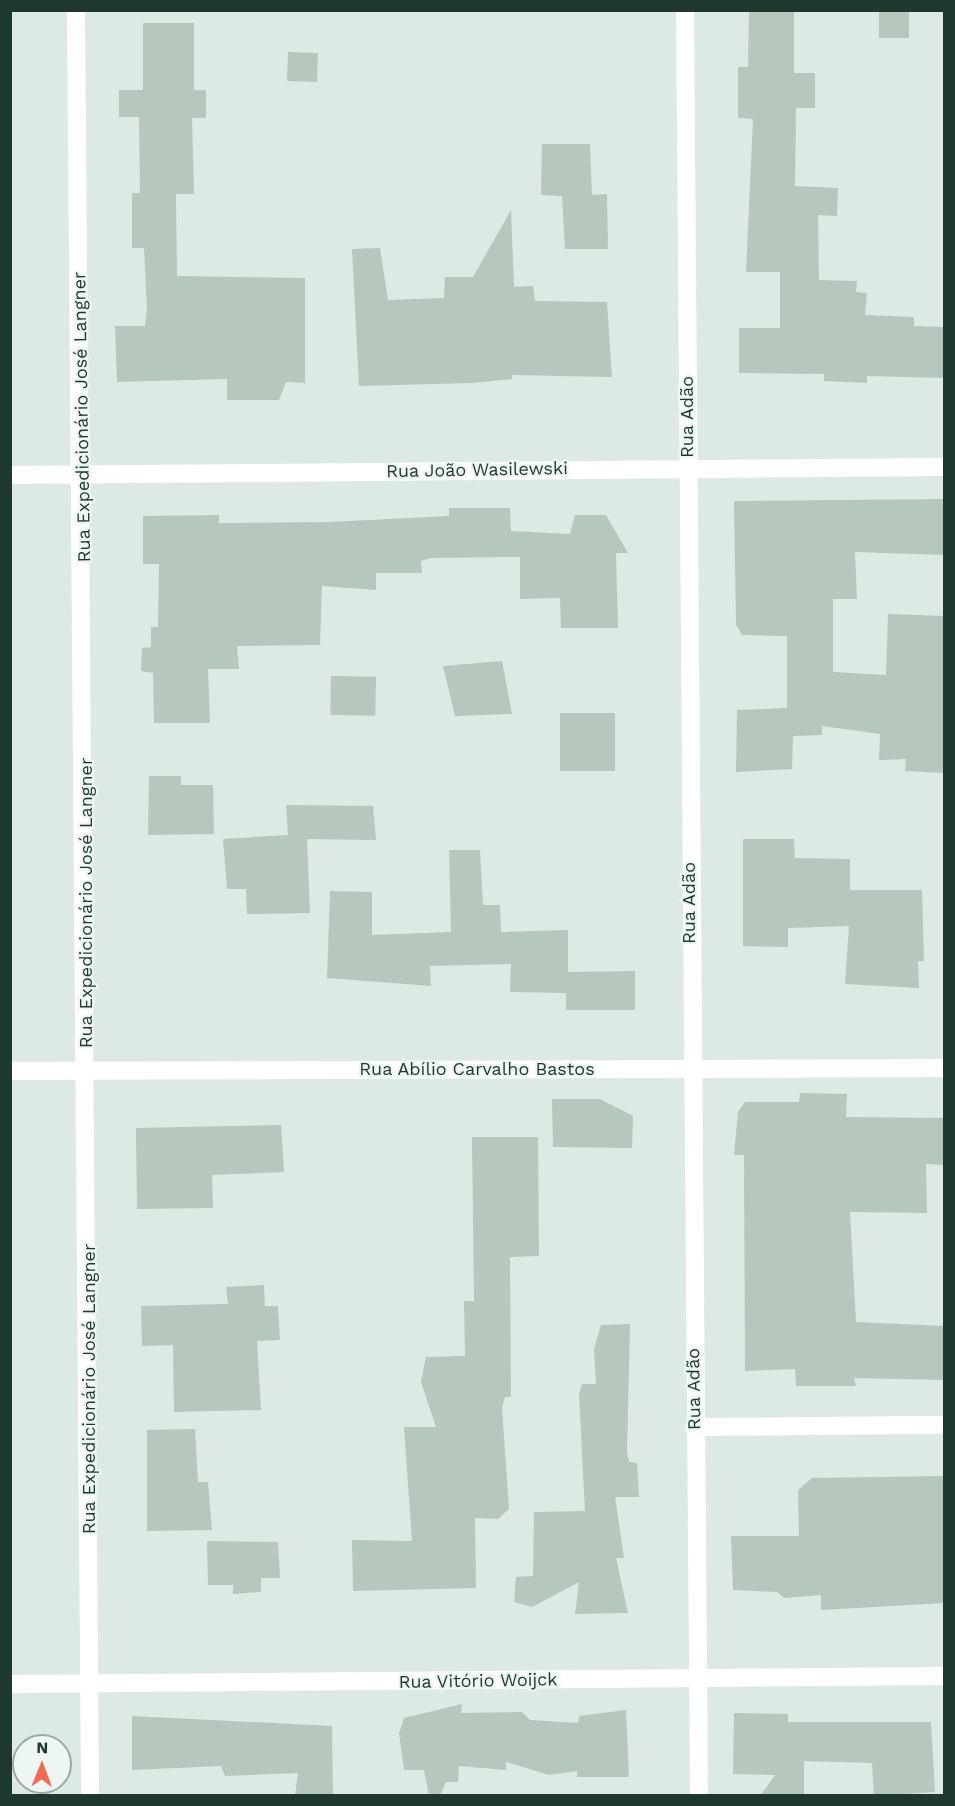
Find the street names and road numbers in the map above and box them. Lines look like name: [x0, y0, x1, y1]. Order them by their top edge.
street label: Rua Expedicionário José Langner: [69, 271, 95, 563]
street label: Rua Adão: [676, 375, 698, 459]
street label: Rua João Wasilewski: [385, 458, 569, 482]
street label: Rua Expedicionário José Langner: [75, 757, 97, 1049]
street label: Rua Adão: [678, 861, 700, 945]
street label: Rua Abílio Carvalho Bastos: [359, 1058, 595, 1080]
street label: Rua Expedicionário José Langner: [78, 1243, 100, 1535]
street label: Rua Adão: [682, 1347, 706, 1431]
street label: Rua Vitório Woijck: [398, 1669, 558, 1693]

